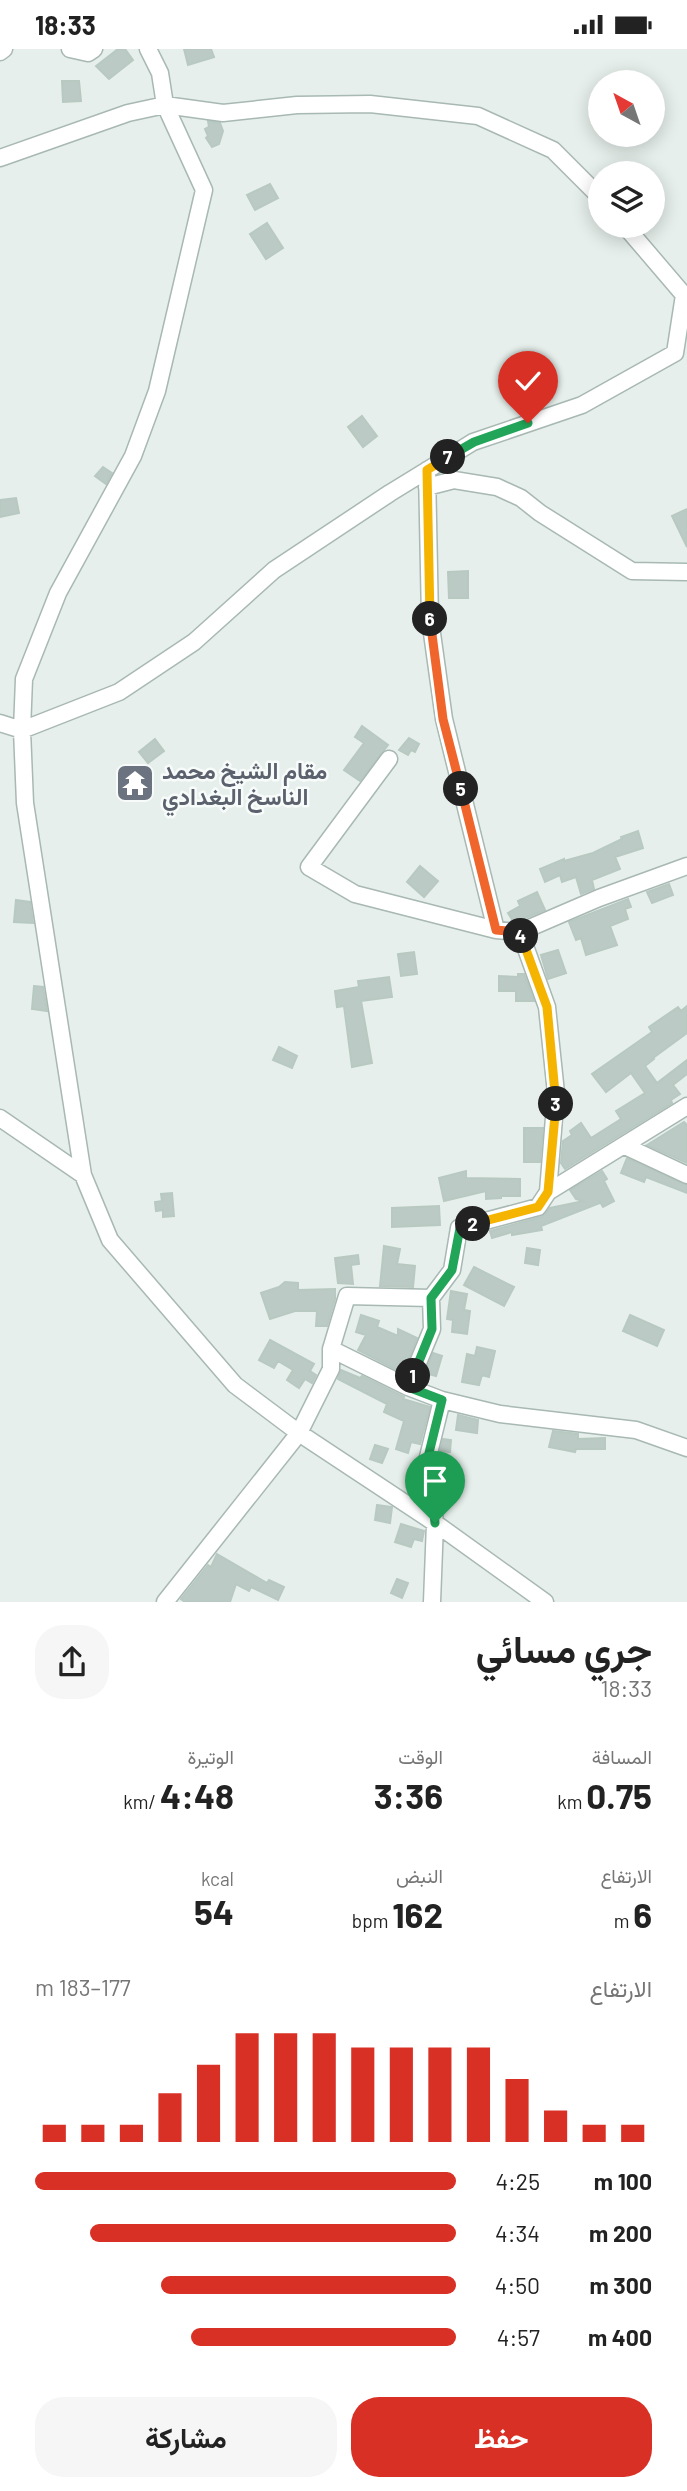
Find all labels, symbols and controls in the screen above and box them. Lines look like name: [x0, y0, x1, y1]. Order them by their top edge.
text: 18:33: [35, 9, 96, 40]
north arrow: [588, 70, 665, 147]
map controls: [588, 70, 665, 238]
button: layers: [588, 161, 665, 238]
pin: [498, 351, 558, 423]
icon: check: [509, 362, 547, 400]
pin: 7: [430, 439, 466, 475]
text: 7: [443, 445, 452, 468]
pin: 6: [412, 601, 448, 637]
text: 6: [424, 607, 435, 630]
place label: مقام الشيخ محمد الناسخ البغدادي: [162, 756, 327, 816]
temple icon: مقام الشيخ محمد الناسخ البغدادي: [114, 762, 156, 804]
pin: 5: [444, 771, 478, 807]
text: 5: [455, 777, 466, 800]
pin: 4: [504, 919, 538, 953]
text: 4: [515, 924, 526, 947]
pin: 3: [538, 1087, 574, 1121]
text: 3: [550, 1092, 561, 1115]
pin: 2: [456, 1207, 490, 1241]
text: 2: [467, 1212, 478, 1235]
pin: 1: [396, 1359, 430, 1393]
text: 1: [409, 1364, 416, 1387]
pin: [405, 1451, 465, 1523]
icon: arrive: [416, 1462, 454, 1500]
button: share: [35, 1625, 109, 1699]
text: جري مسائي: [476, 1625, 652, 1671]
text: 18:33: [600, 1674, 652, 1702]
text: الوتيرة: [188, 1745, 234, 1768]
text: الوقت: [398, 1745, 443, 1768]
text: المسافة: [592, 1745, 652, 1768]
text: 4:48: [160, 1774, 234, 1816]
text: 3:36: [374, 1774, 443, 1816]
text: 0.75: [586, 1774, 652, 1816]
text: /km: [123, 1790, 160, 1813]
text: km: [557, 1790, 586, 1813]
text: النبض: [396, 1864, 443, 1887]
text: الارتفاع: [600, 1864, 652, 1887]
text: kcal: [201, 1867, 234, 1890]
text: 54: [194, 1890, 234, 1932]
text: 162: [392, 1893, 443, 1935]
text: 6: [633, 1893, 652, 1935]
text: bpm: [352, 1909, 392, 1932]
text: m: [614, 1909, 633, 1932]
text: 177–183 m: [35, 1973, 131, 2001]
text: الارتفاع: [590, 1974, 652, 2002]
text: 4:25: [495, 2167, 540, 2195]
text: 100 m: [594, 2167, 652, 2195]
text: 4:34: [495, 2219, 540, 2247]
text: 200 m: [589, 2219, 652, 2247]
text: 4:50: [495, 2271, 540, 2299]
text: 300 m: [590, 2271, 652, 2299]
text: 4:57: [497, 2323, 540, 2351]
text: 400 m: [588, 2323, 652, 2351]
button: مشاركة: [35, 2397, 337, 2477]
button: حفظ: [351, 2397, 652, 2477]

